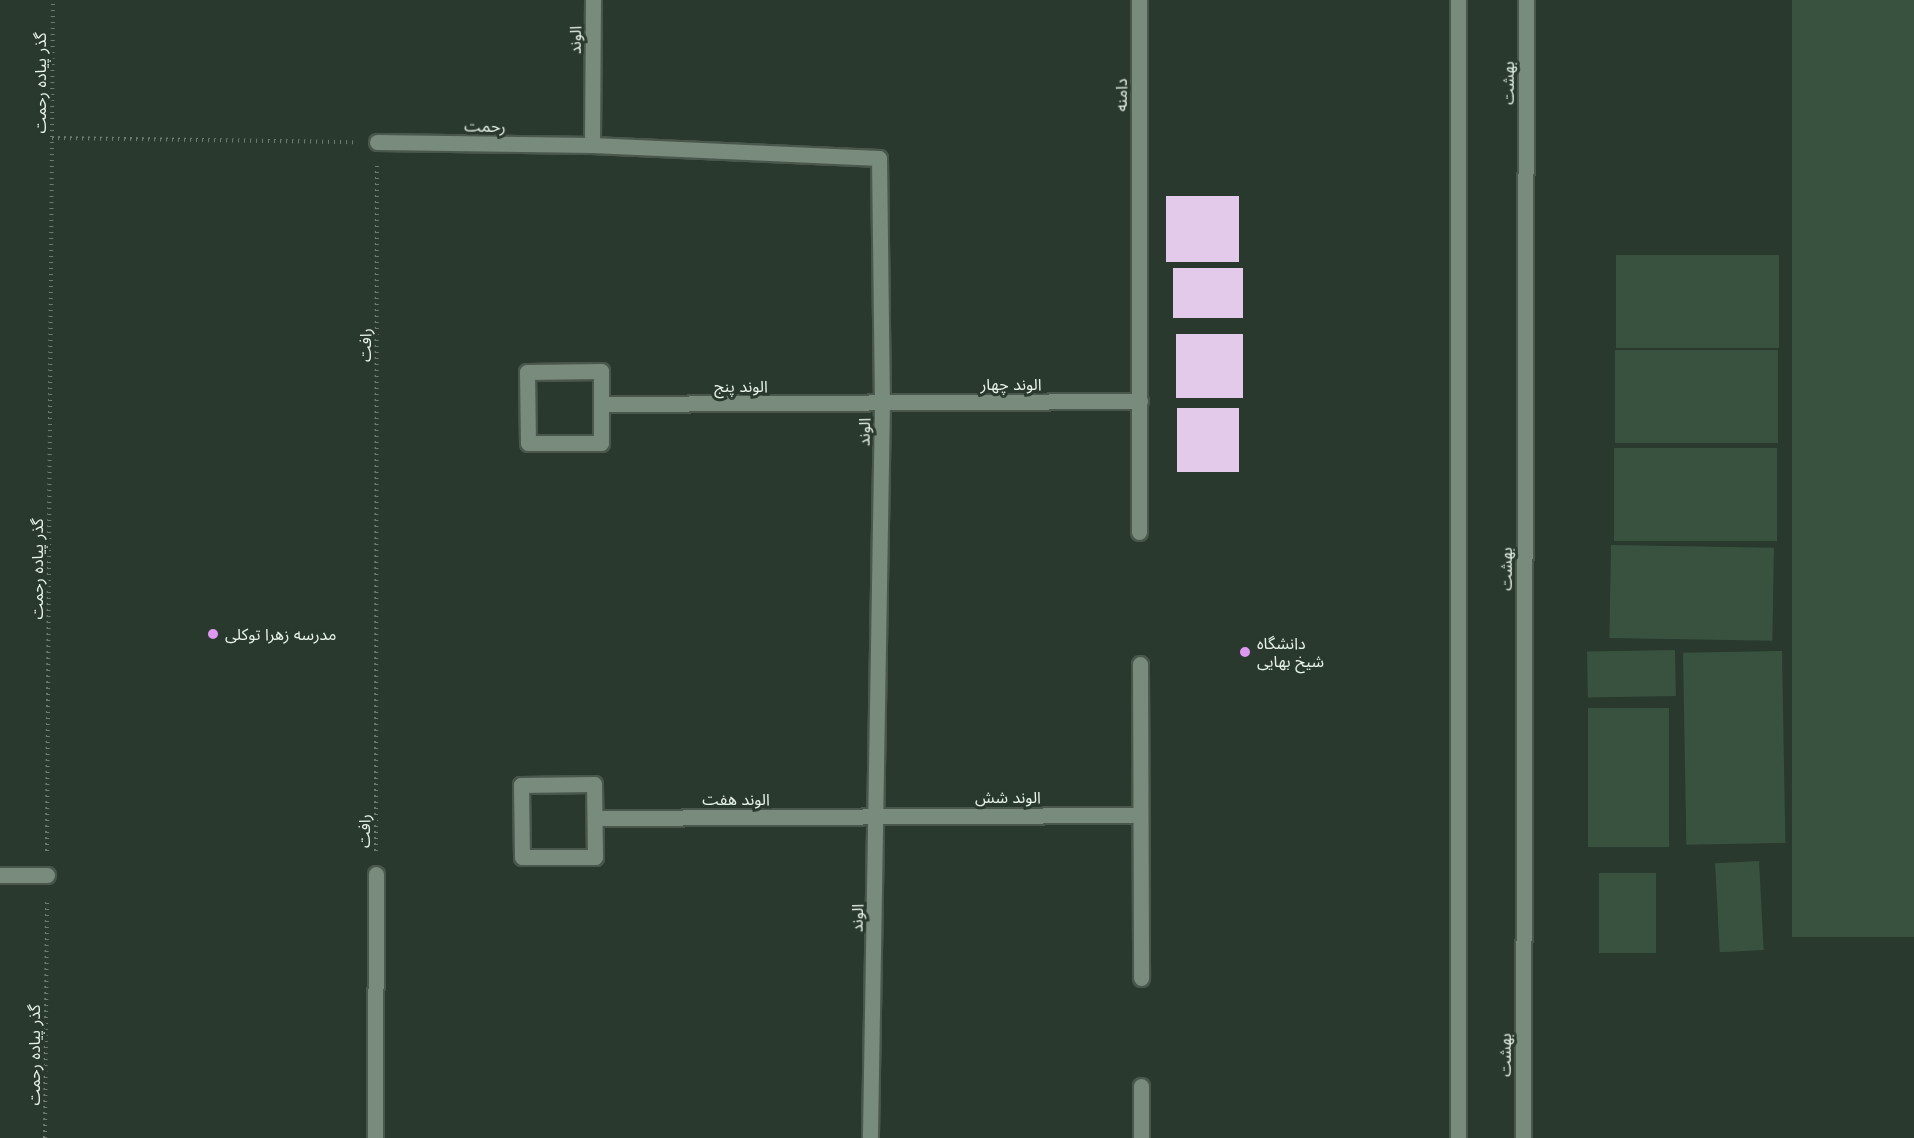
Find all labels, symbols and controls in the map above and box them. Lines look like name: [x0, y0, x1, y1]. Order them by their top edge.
street label: الوند: [565, 26, 585, 54]
street label: گذر پیاده رحمت: [30, 32, 50, 134]
street label: بهشت: [1498, 61, 1518, 105]
street label: دامنه: [1111, 78, 1131, 112]
street label: رحمت: [464, 116, 506, 136]
street label: رافت: [355, 328, 375, 362]
street label: الوند چهار: [981, 374, 1041, 394]
street label: الوند پنج: [714, 376, 768, 396]
street label: الوند: [854, 418, 874, 446]
street label: گذر پیاده رحمت: [27, 518, 47, 620]
street label: بهشت: [1496, 547, 1516, 591]
place label: مدرسه زهرا توکلی: [225, 624, 336, 644]
marker: مدرسه زهرا توکلی: [206, 627, 220, 641]
place label: دانشگاه شیخ بهایی: [1257, 633, 1324, 671]
marker: دانشگاه شیخ بهایی: [1238, 645, 1252, 659]
street label: الوند شش: [975, 787, 1041, 807]
street label: الوند هفت: [702, 789, 770, 809]
street label: رافت: [354, 814, 374, 848]
street label: الوند: [847, 904, 867, 932]
street label: گذر پیاده رحمت: [24, 1004, 44, 1106]
street label: بهشت: [1495, 1033, 1515, 1077]

